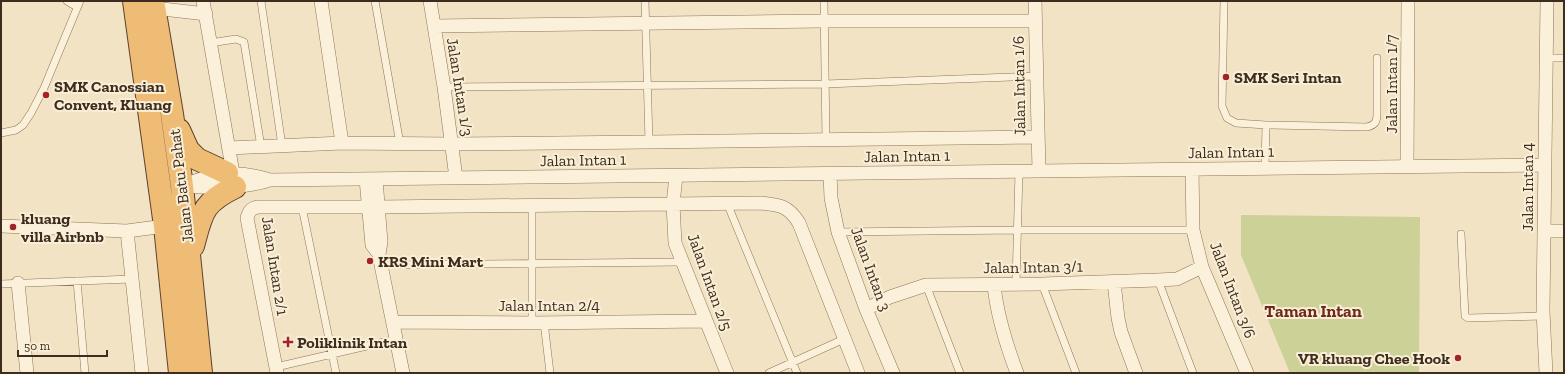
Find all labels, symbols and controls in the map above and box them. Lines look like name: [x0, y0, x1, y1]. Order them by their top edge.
street label: Jalan Intan 1/7: [1382, 34, 1401, 134]
street label: Jalan Intan 1/3: [443, 36, 477, 138]
street label: Jalan Intan 1/6: [1009, 36, 1029, 136]
place label: SMK Seri Intan: [1234, 68, 1342, 87]
marker: SMK Seri Intan: [1221, 72, 1231, 82]
place label: SMK Canossian Convent, Kluang: [54, 77, 172, 114]
marker: SMK Canossian Convent, Kluang: [41, 90, 51, 100]
street label: Jalan Batu Pahat: [165, 128, 197, 244]
street label: Jalan Intan 1: [1188, 142, 1274, 162]
street label: Jalan Intan 4: [1518, 142, 1537, 231]
street label: Jalan Intan 1: [864, 146, 950, 166]
street label: Jalan Intan 1: [540, 150, 626, 170]
place label: kluang villa Airbnb: [21, 209, 104, 246]
street label: Jalan Intan 2/1: [258, 215, 292, 317]
marker: kluang villa Airbnb: [8, 222, 18, 232]
street label: Jalan Intan 3: [847, 224, 895, 314]
street label: Jalan Intan 2/5: [684, 231, 736, 333]
street label: Jalan Intan 3/6: [1206, 239, 1260, 341]
place label: KRS Mini Mart: [378, 252, 484, 271]
marker: KRS Mini Mart: [365, 256, 375, 266]
street label: Jalan Intan 3/1: [983, 257, 1083, 277]
street label: Jalan Intan 2/4: [498, 296, 600, 315]
district label: Taman Intan: [1264, 301, 1362, 321]
scale bar: [18, 332, 107, 358]
place label: Poliklinik Intan: [297, 333, 408, 352]
marker: Poliklinik Intan: [282, 336, 294, 348]
text: 50 m: [24, 339, 51, 353]
place label: VR kluang Chee Hook: [1298, 349, 1450, 368]
marker: VR kluang Chee Hook: [1453, 353, 1463, 363]

